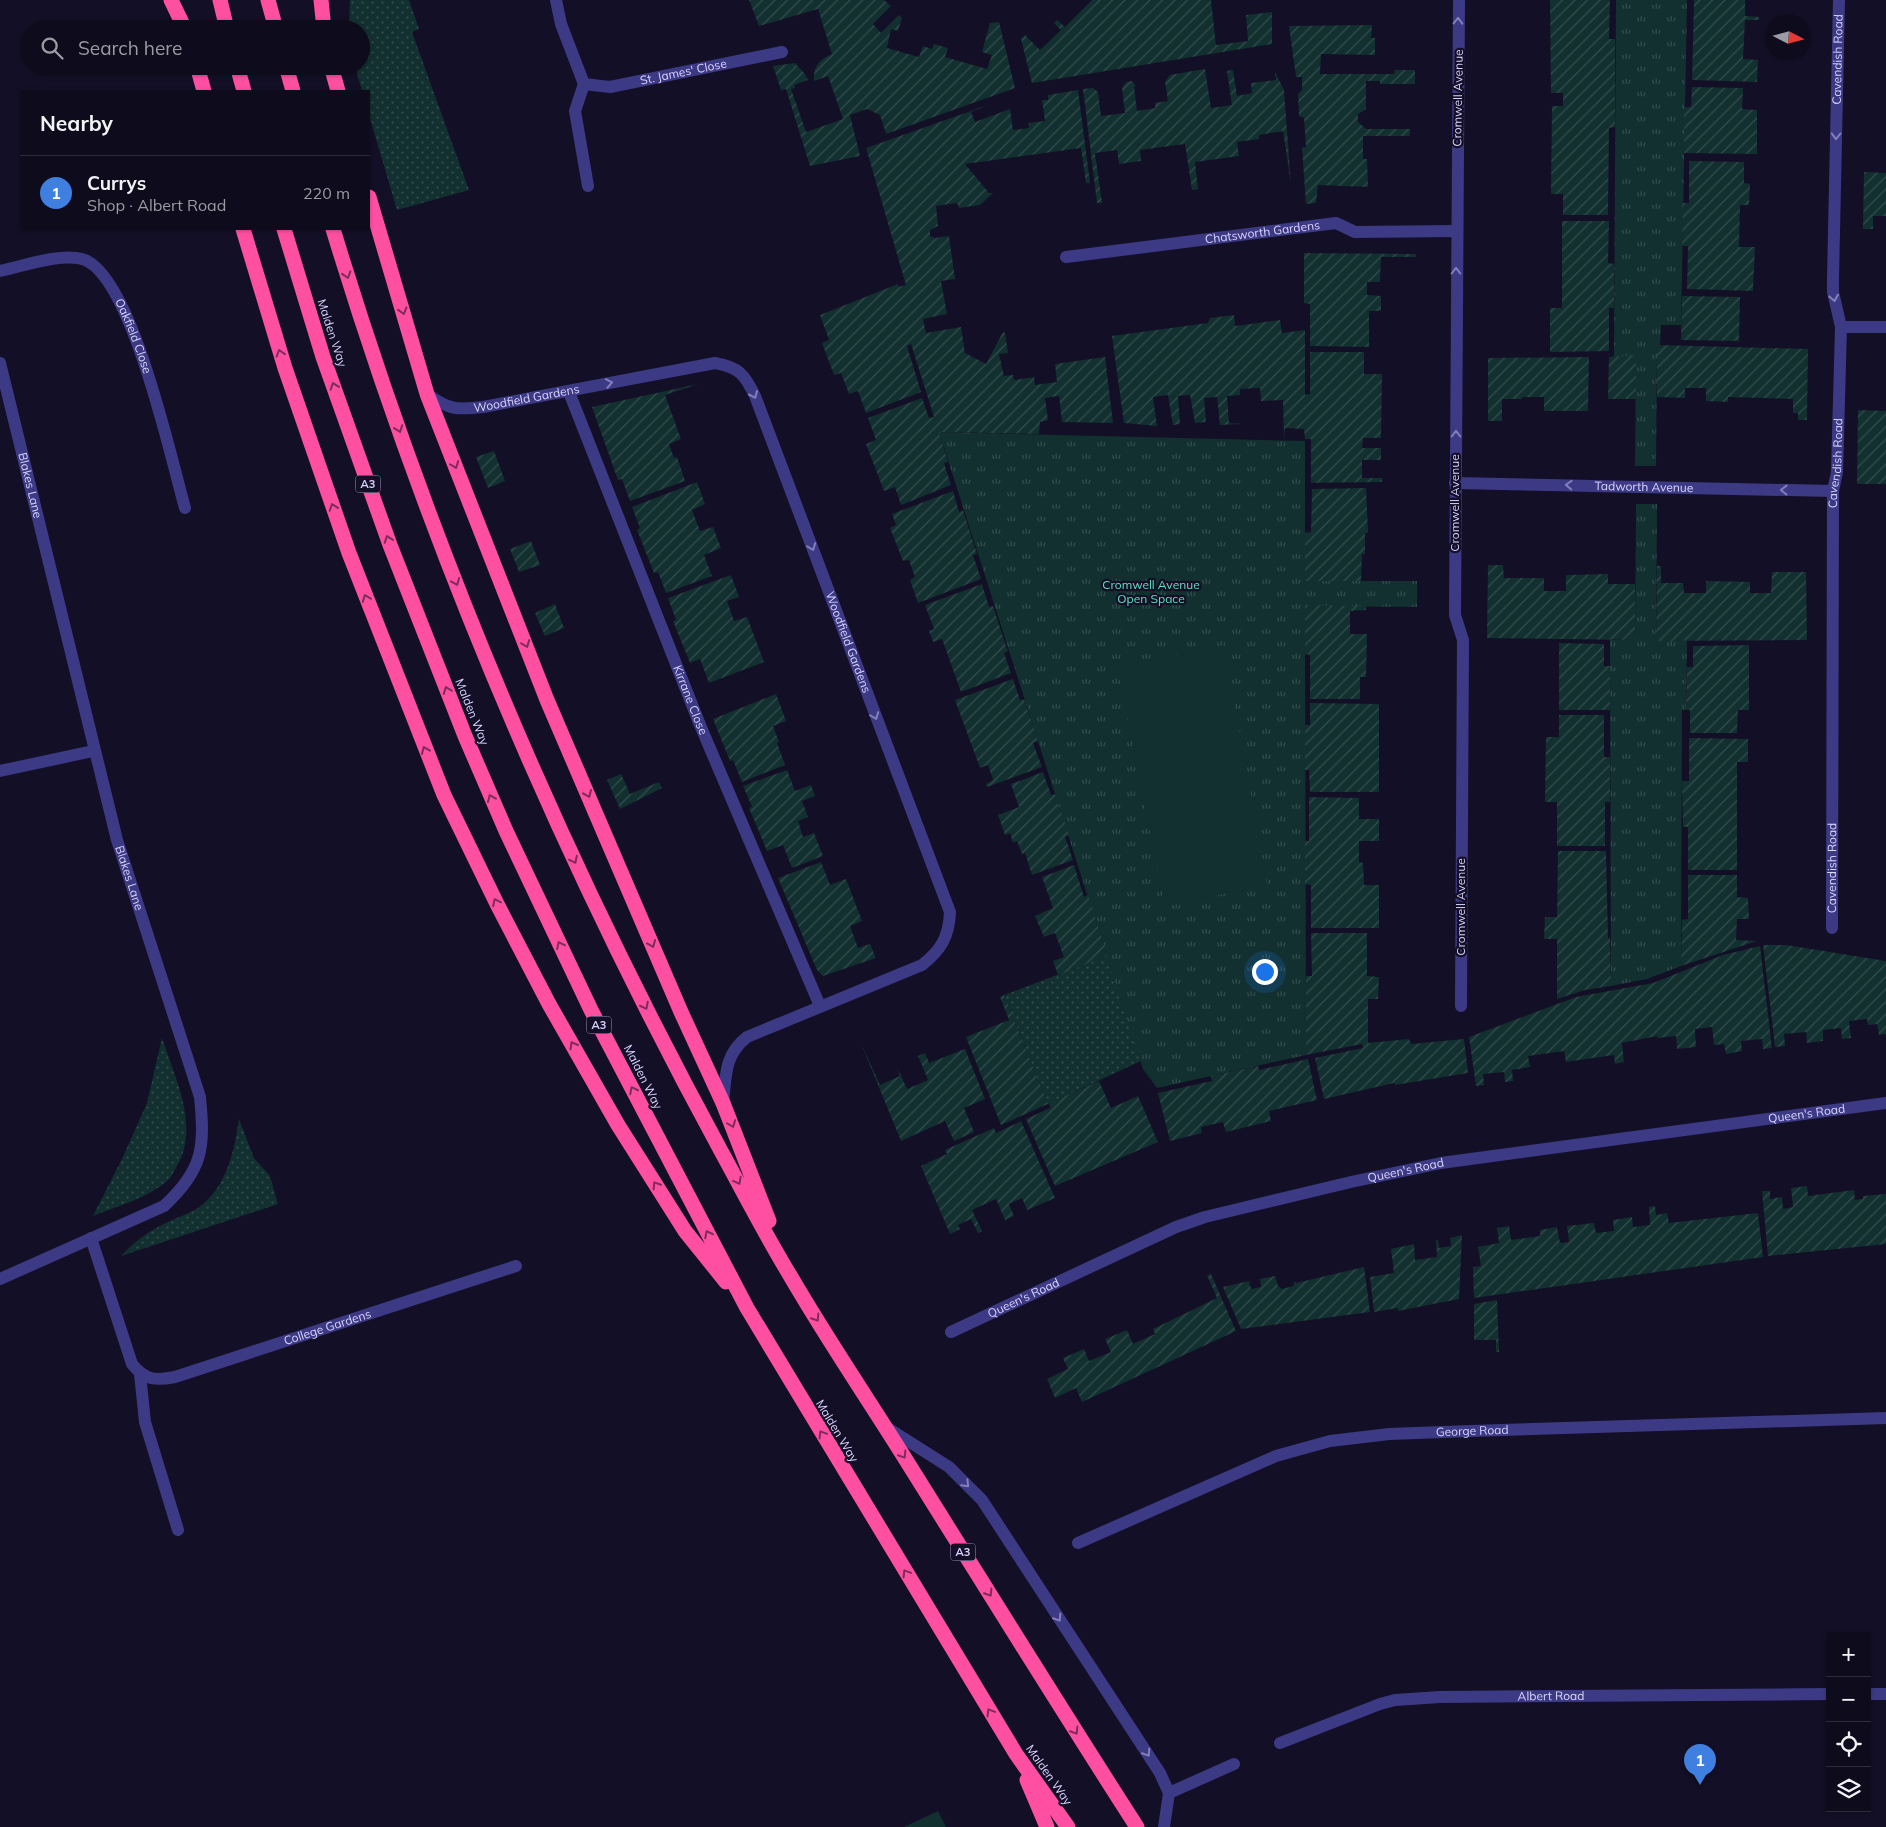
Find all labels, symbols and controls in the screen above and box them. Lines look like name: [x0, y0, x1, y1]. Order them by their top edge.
street label: Cavendish Road: [1829, 14, 1846, 105]
north arrow: [1766, 15, 1811, 60]
one-way arrow: [1453, 17, 1463, 25]
search box: [20, 20, 370, 75]
icon: search: [38, 34, 66, 62]
text: Search here: [78, 36, 182, 60]
street label: Cromwell Avenue: [1449, 49, 1466, 147]
street label: St. James' Close: [639, 55, 728, 88]
text: Nearby: [40, 110, 113, 136]
one-way arrow: [1831, 132, 1841, 140]
text: Currys: [87, 171, 146, 195]
text: 1: [51, 183, 61, 203]
text: 220 m: [303, 183, 350, 203]
text: Shop · Albert Road: [87, 195, 226, 215]
street label: Chatsworth Gardens: [1204, 217, 1321, 246]
one-way arrow: [1451, 267, 1461, 275]
one-way arrow: [342, 271, 352, 279]
one-way arrow: [1829, 294, 1839, 303]
street label: Oakfield Close: [112, 296, 155, 375]
street label: Malden Way: [314, 297, 351, 369]
one-way arrow: [397, 307, 407, 315]
one-way arrow: [276, 349, 286, 358]
one-way arrow: [605, 379, 614, 389]
street label: Woodfield Gardens: [473, 381, 581, 415]
one-way arrow: [329, 382, 339, 391]
one-way arrow: [748, 390, 759, 399]
street label: Cavendish Road: [1825, 418, 1845, 508]
one-way arrow: [393, 425, 403, 433]
one-way arrow: [1451, 430, 1461, 438]
street label: Blakes Lane: [15, 451, 46, 520]
street label: Cromwell Avenue: [1447, 454, 1462, 552]
one-way arrow: [449, 460, 459, 469]
road number: A3: [356, 476, 380, 492]
street label: Tadworth Avenue: [1594, 478, 1694, 495]
one-way arrow: [1565, 480, 1573, 491]
one-way arrow: [1780, 485, 1788, 495]
one-way arrow: [329, 503, 339, 511]
one-way arrow: [383, 535, 393, 544]
one-way arrow: [806, 542, 816, 551]
one-way arrow: [449, 577, 460, 586]
park label: Cromwell Avenue Open Space: [1102, 577, 1200, 606]
street label: Woodfield Gardens: [823, 589, 875, 695]
one-way arrow: [362, 594, 372, 603]
one-way arrow: [519, 639, 530, 648]
street label: Kirrane Close: [670, 663, 711, 737]
street label: Malden Way: [452, 676, 493, 748]
one-way arrow: [443, 687, 453, 695]
one-way arrow: [869, 711, 879, 720]
one-way arrow: [421, 746, 431, 755]
one-way arrow: [581, 789, 592, 798]
one-way arrow: [487, 794, 498, 803]
street label: Cavendish Road: [1824, 823, 1839, 913]
street label: Blakes Lane: [112, 843, 147, 912]
one-way arrow: [568, 855, 578, 864]
street label: Cromwell Avenue: [1453, 858, 1468, 956]
one-way arrow: [492, 898, 502, 907]
one-way arrow: [645, 939, 656, 948]
one-way arrow: [556, 941, 566, 950]
your location: [1252, 959, 1278, 985]
one-way arrow: [639, 1001, 649, 1010]
road number: A3: [586, 1016, 612, 1034]
one-way arrow: [569, 1042, 579, 1051]
street label: Malden Way: [621, 1042, 666, 1112]
one-way arrow: [629, 1086, 639, 1095]
street label: Queen's Road: [1767, 1101, 1846, 1126]
one-way arrow: [726, 1120, 736, 1128]
street label: Queen's Road: [1366, 1155, 1445, 1185]
one-way arrow: [732, 1175, 742, 1184]
one-way arrow: [652, 1181, 662, 1190]
one-way arrow: [704, 1230, 714, 1239]
street label: Queen's Road: [985, 1275, 1062, 1321]
street label: College Gardens: [282, 1306, 373, 1348]
one-way arrow: [810, 1312, 819, 1321]
street label: Malden Way: [813, 1397, 862, 1465]
street label: George Road: [1436, 1422, 1509, 1439]
one-way arrow: [818, 1431, 828, 1440]
one-way arrow: [896, 1450, 906, 1459]
one-way arrow: [960, 1478, 969, 1487]
road number: A3: [950, 1544, 976, 1560]
one-way arrow: [902, 1570, 912, 1579]
one-way arrow: [982, 1588, 992, 1597]
one-way arrow: [1051, 1612, 1061, 1621]
map controls: [1826, 1632, 1871, 1812]
button: +: [1826, 1632, 1871, 1677]
button: −: [1826, 1677, 1871, 1722]
street label: Albert Road: [1518, 1688, 1585, 1703]
one-way arrow: [987, 1709, 997, 1718]
button: locate: [1826, 1722, 1871, 1767]
one-way arrow: [1069, 1725, 1078, 1734]
street label: Malden Way: [1023, 1742, 1076, 1808]
pin: 1: [1684, 1744, 1716, 1785]
one-way arrow: [1141, 1747, 1150, 1757]
button: layers: [1826, 1767, 1871, 1812]

